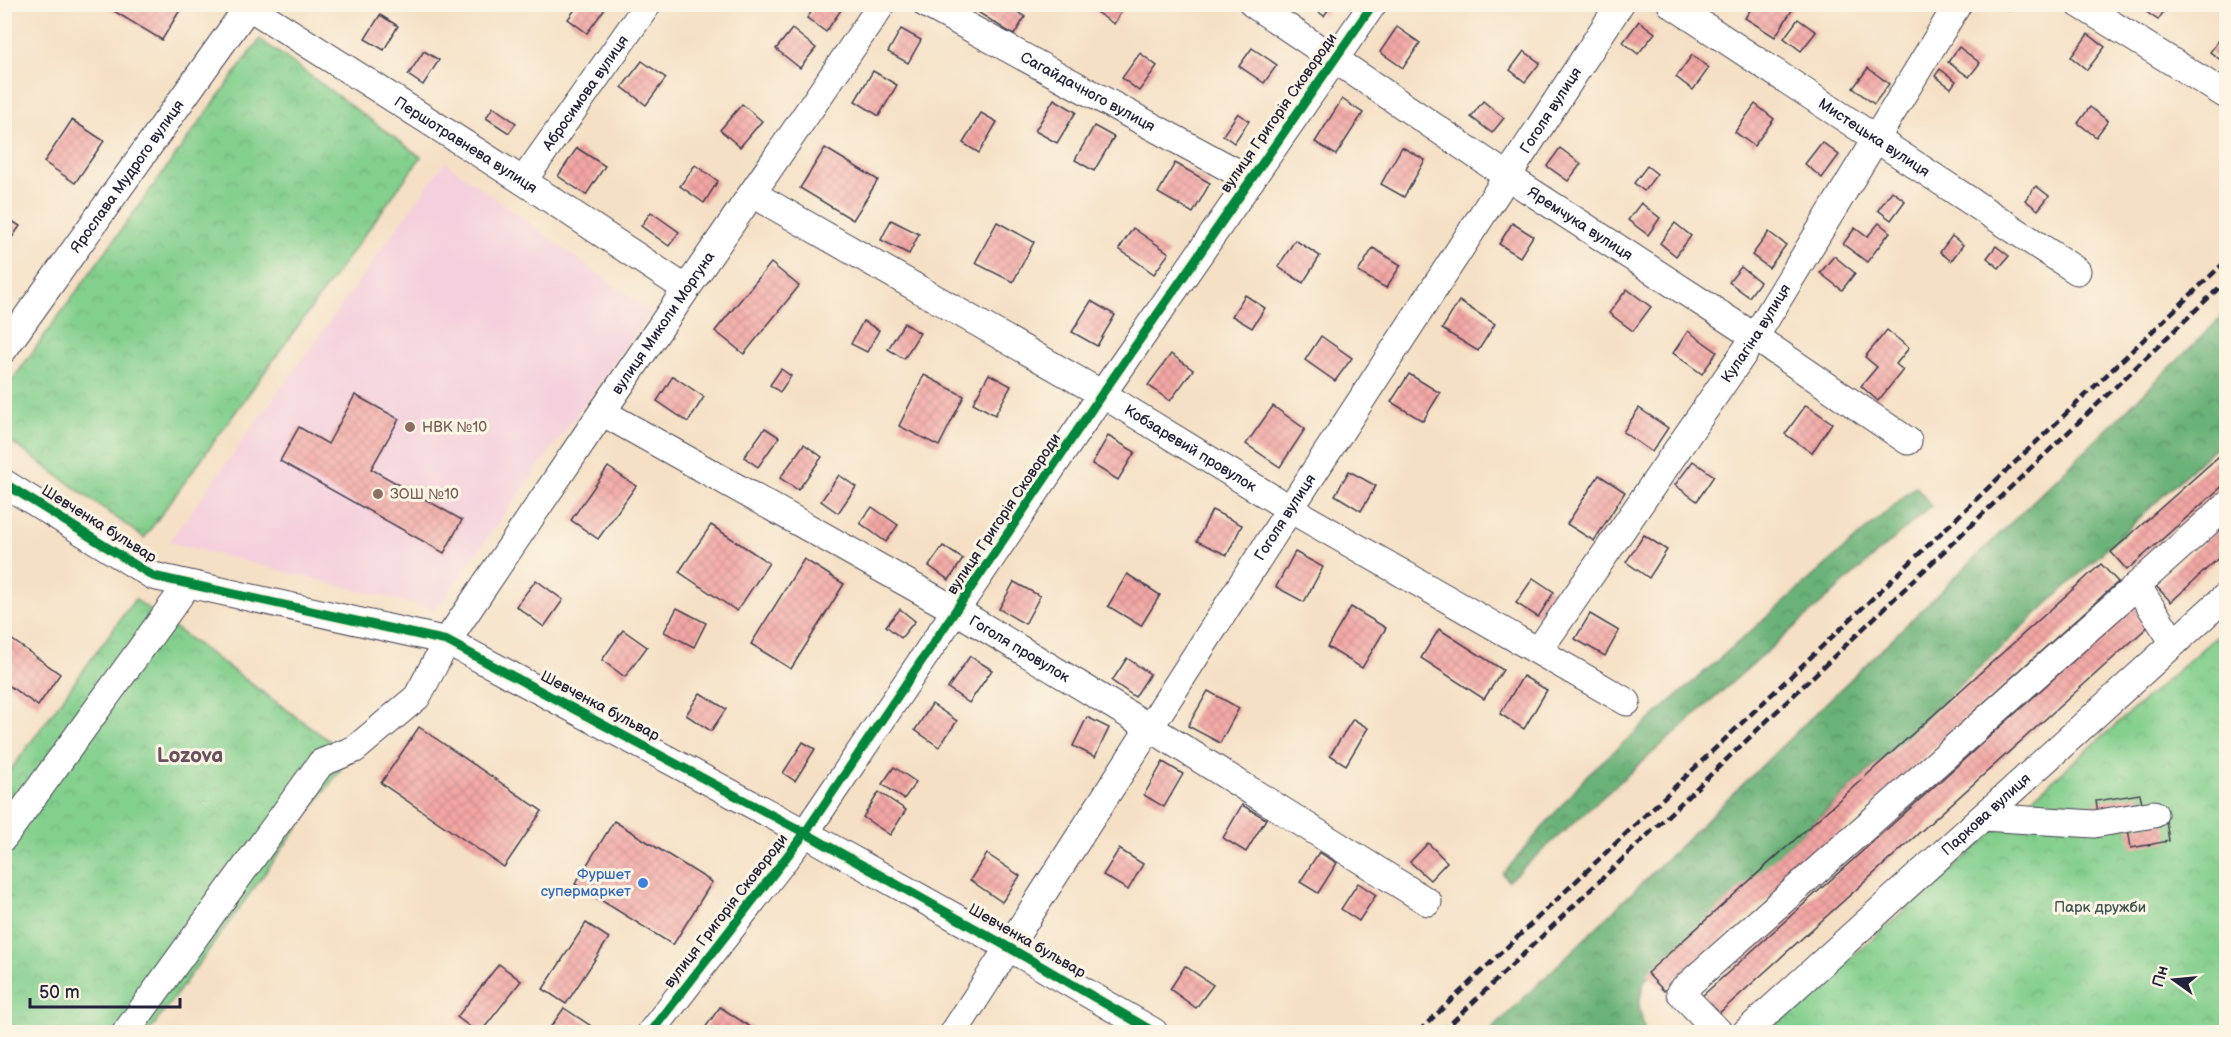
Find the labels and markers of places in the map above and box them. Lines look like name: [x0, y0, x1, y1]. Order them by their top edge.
place label: НВК №10: [422, 418, 487, 437]
marker: НВК №10: [403, 420, 417, 434]
place label: ЗОШ №10: [390, 485, 459, 504]
marker: ЗОШ №10: [371, 487, 385, 501]
place label: Фуршет супермаркет: [541, 865, 631, 901]
marker: Фуршет супермаркет: [636, 876, 650, 890]

